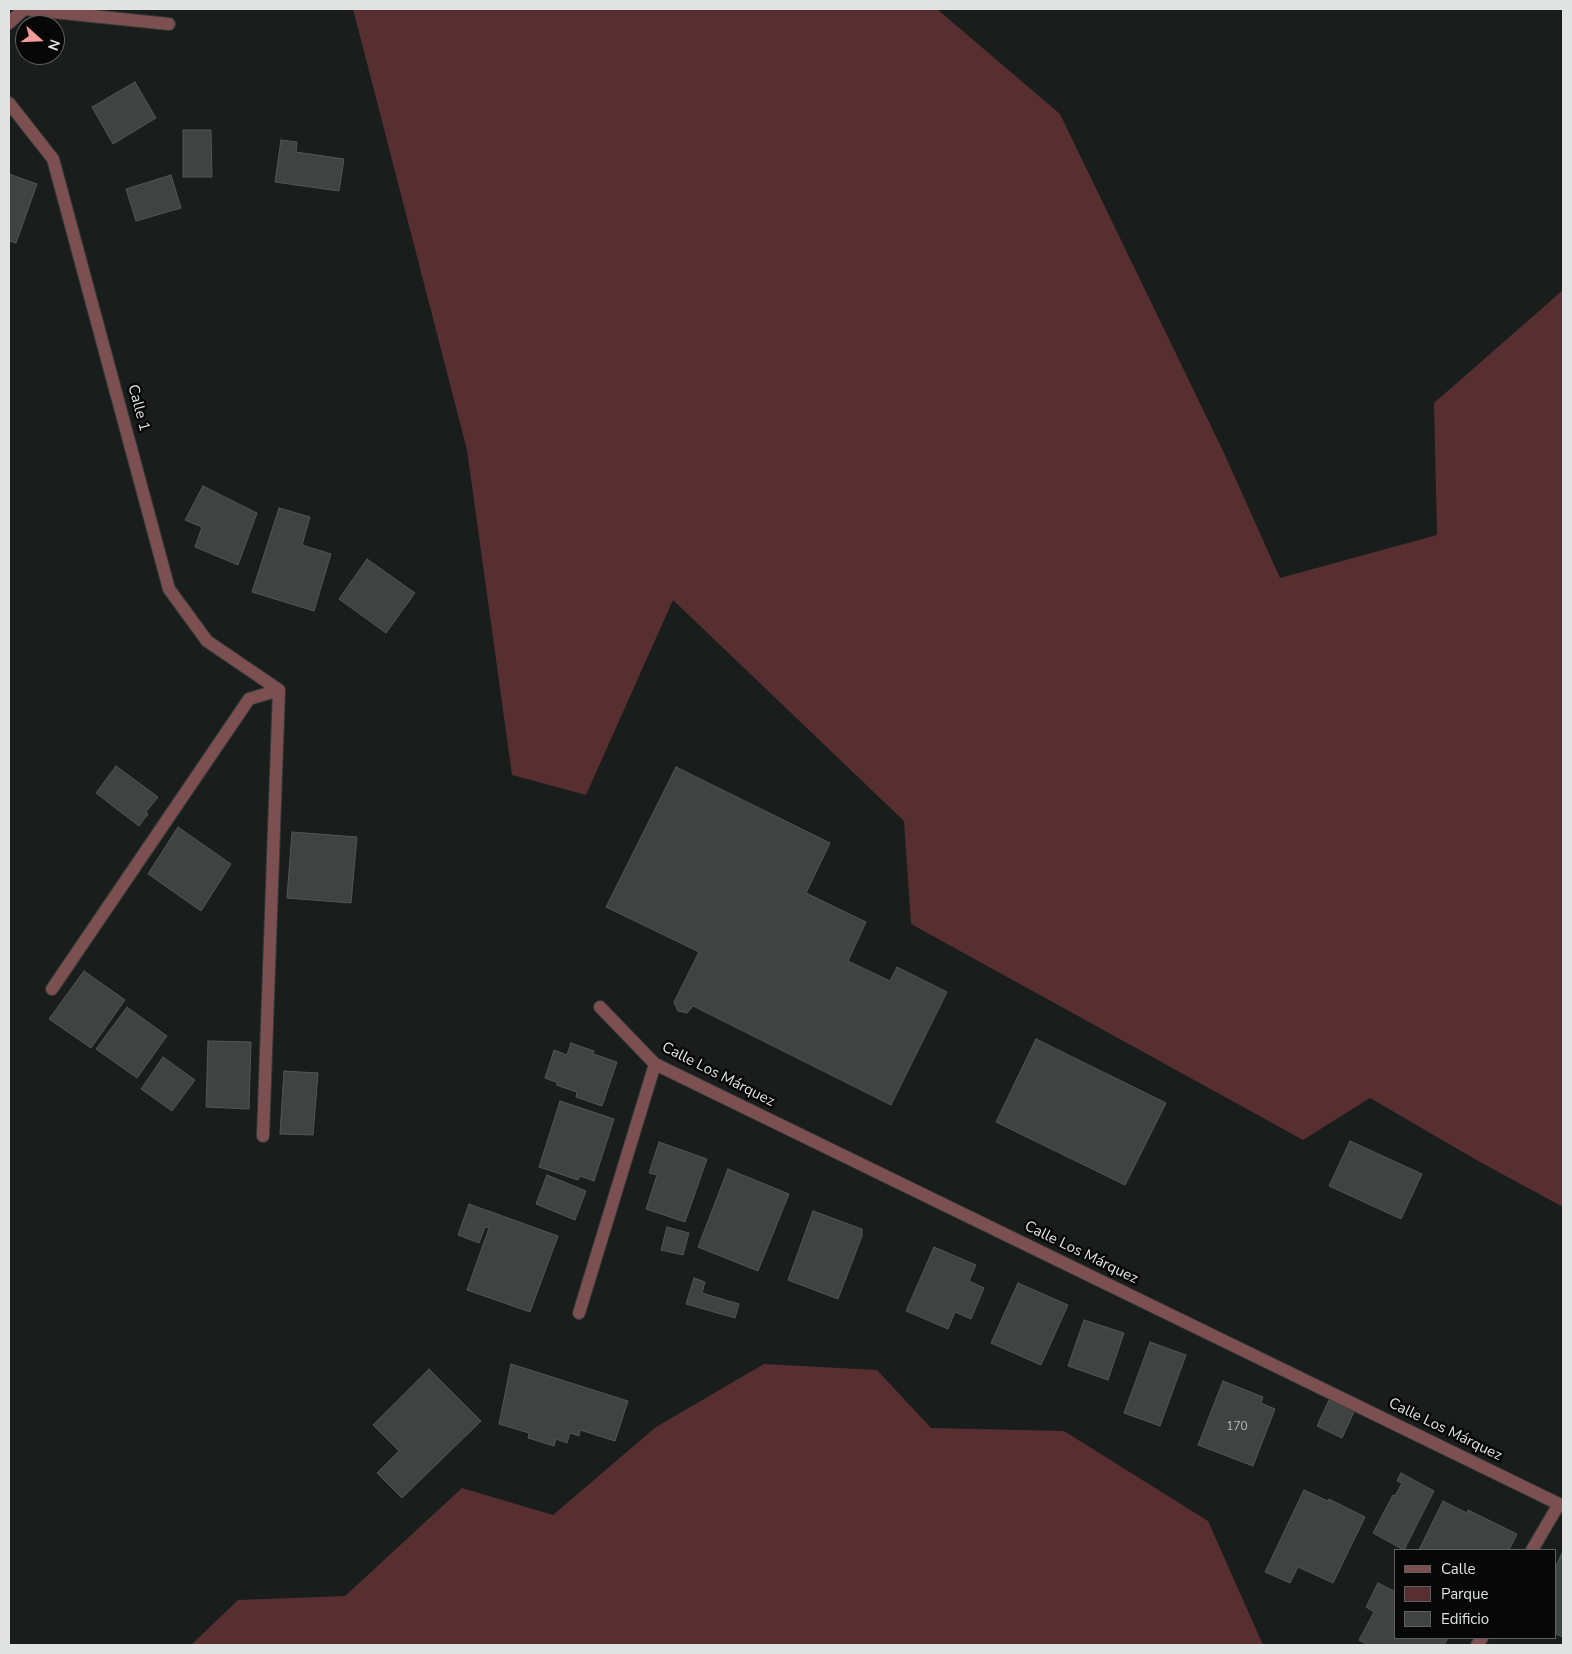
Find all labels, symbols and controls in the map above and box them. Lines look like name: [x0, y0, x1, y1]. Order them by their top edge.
north arrow: [15, 15, 65, 65]
text: N: [43, 37, 64, 53]
street label: Calle 1: [123, 383, 153, 433]
street label: Calle Los Márquez: [659, 1039, 777, 1111]
street label: Calle Los Márquez: [1021, 1218, 1141, 1288]
street label: Calle Los Márquez: [1385, 1395, 1505, 1465]
house number: 170: [1226, 1420, 1248, 1434]
legend: [1394, 1549, 1557, 1639]
text: Calle: [1441, 1559, 1476, 1579]
text: Parque: [1441, 1584, 1489, 1604]
text: Edificio: [1441, 1609, 1489, 1629]

